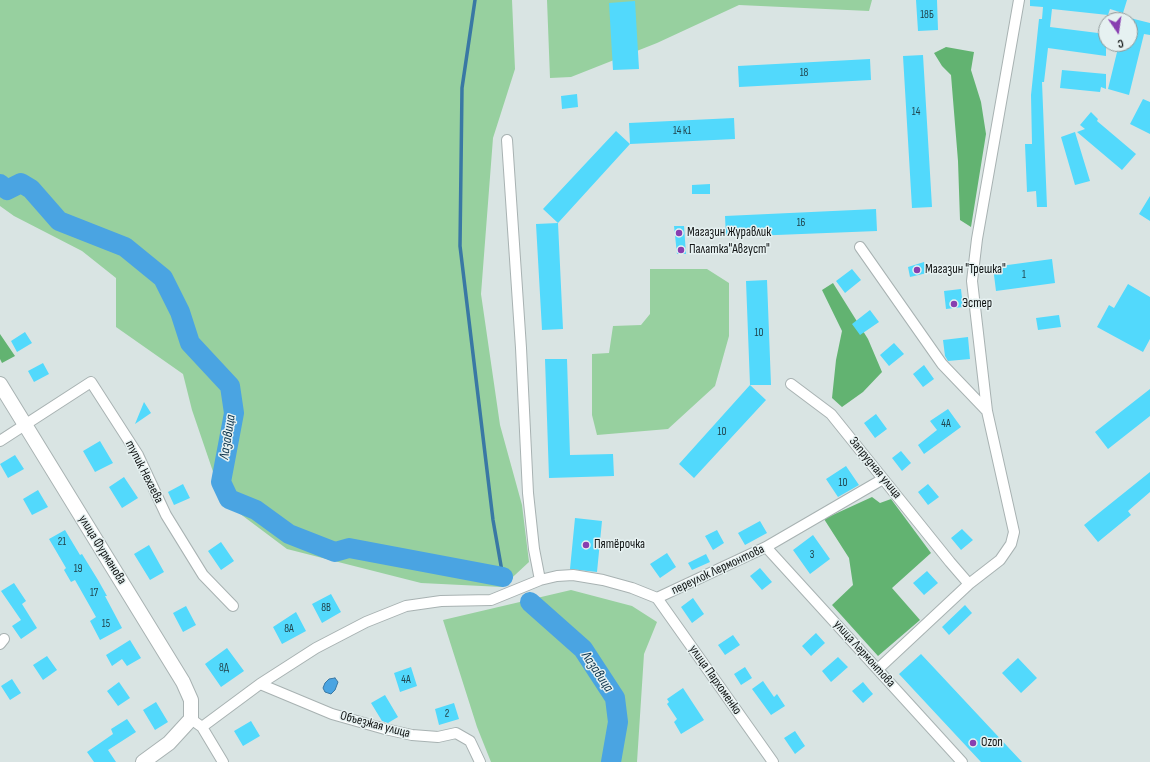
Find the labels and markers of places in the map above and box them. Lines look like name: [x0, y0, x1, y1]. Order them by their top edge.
place label: Магазин Журавлик: [687, 225, 771, 241]
marker: Магазин Журавлик: [674, 228, 684, 238]
place label: Палатка"Август": [689, 242, 770, 258]
marker: Палатка"Август": [676, 245, 686, 255]
place label: Магазин "Трешка": [925, 262, 1006, 278]
marker: Магазин "Трешка": [912, 265, 922, 275]
place label: Эстер: [962, 296, 992, 312]
marker: Эстер: [949, 299, 959, 309]
place label: Пятёрочка: [594, 537, 645, 553]
marker: Пятёрочка: [581, 540, 591, 550]
place label: Ozon: [981, 735, 1003, 751]
marker: Ozon: [968, 738, 978, 748]

